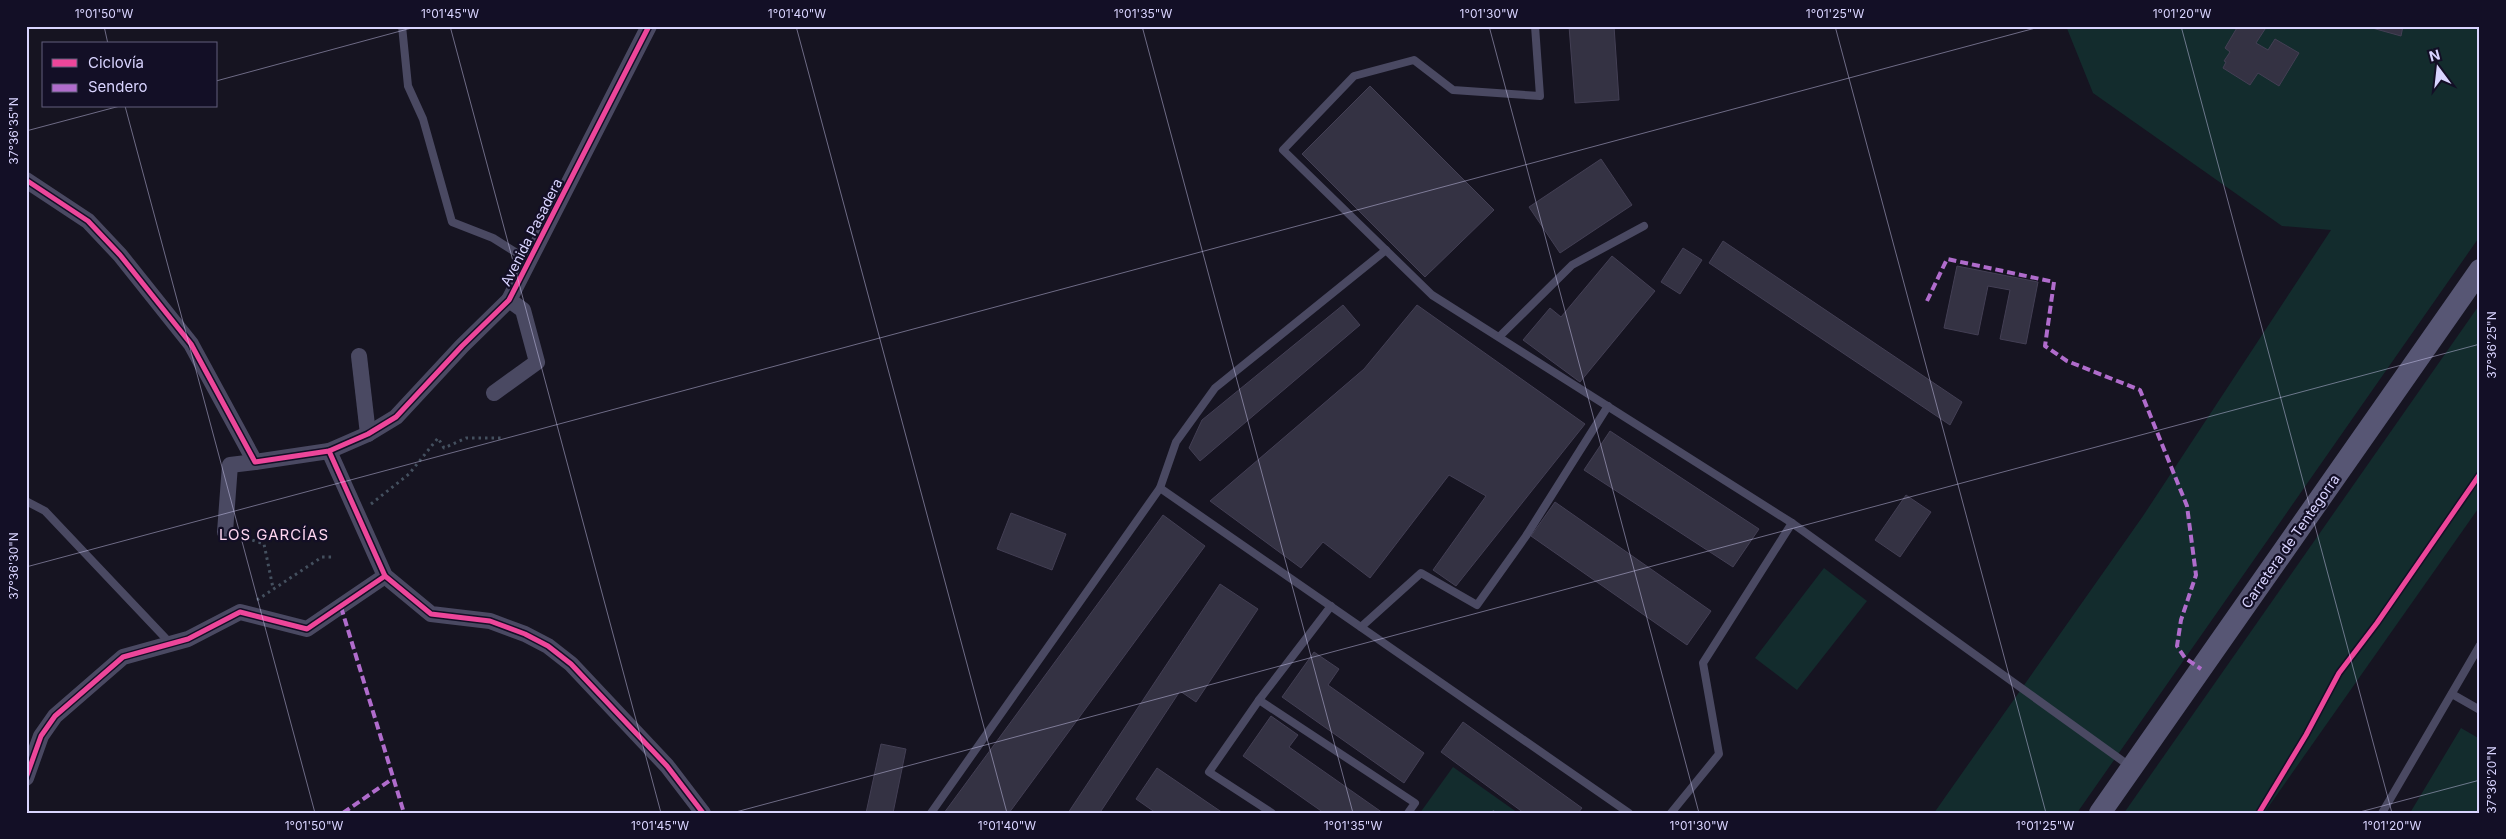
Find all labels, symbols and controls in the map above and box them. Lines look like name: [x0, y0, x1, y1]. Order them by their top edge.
text: 1°01'50"W: [75, 6, 134, 21]
text: 1°01'45"W: [421, 6, 479, 21]
text: 1°01'40"W: [768, 6, 826, 21]
text: 1°01'35"W: [1114, 6, 1172, 21]
text: 1°01'30"W: [1460, 6, 1519, 21]
text: 1°01'25"W: [1806, 6, 1864, 21]
text: 1°01'20"W: [2153, 6, 2212, 21]
legend: [42, 42, 218, 108]
north arrow: [2414, 42, 2464, 92]
text: N: [2427, 45, 2442, 65]
text: Ciclovía: [88, 53, 144, 72]
text: Sendero: [88, 77, 148, 96]
text: 37°36'35"N: [6, 97, 21, 165]
street label: Avenida Pasadera: [497, 175, 565, 289]
text: 37°36'25"N: [2484, 311, 2499, 379]
street label: Carretera de Tentegorra: [2237, 471, 2343, 611]
district label: LOS GARCÍAS: [219, 525, 329, 544]
text: 37°36'30"N: [6, 532, 21, 600]
text: 37°36'20"N: [2484, 746, 2499, 814]
text: 1°01'50"W: [285, 818, 344, 833]
text: 1°01'45"W: [631, 818, 689, 833]
text: 1°01'40"W: [978, 818, 1036, 833]
text: 1°01'35"W: [1324, 818, 1382, 833]
text: 1°01'30"W: [1670, 818, 1729, 833]
text: 1°01'25"W: [2016, 818, 2074, 833]
text: 1°01'20"W: [2363, 818, 2422, 833]

